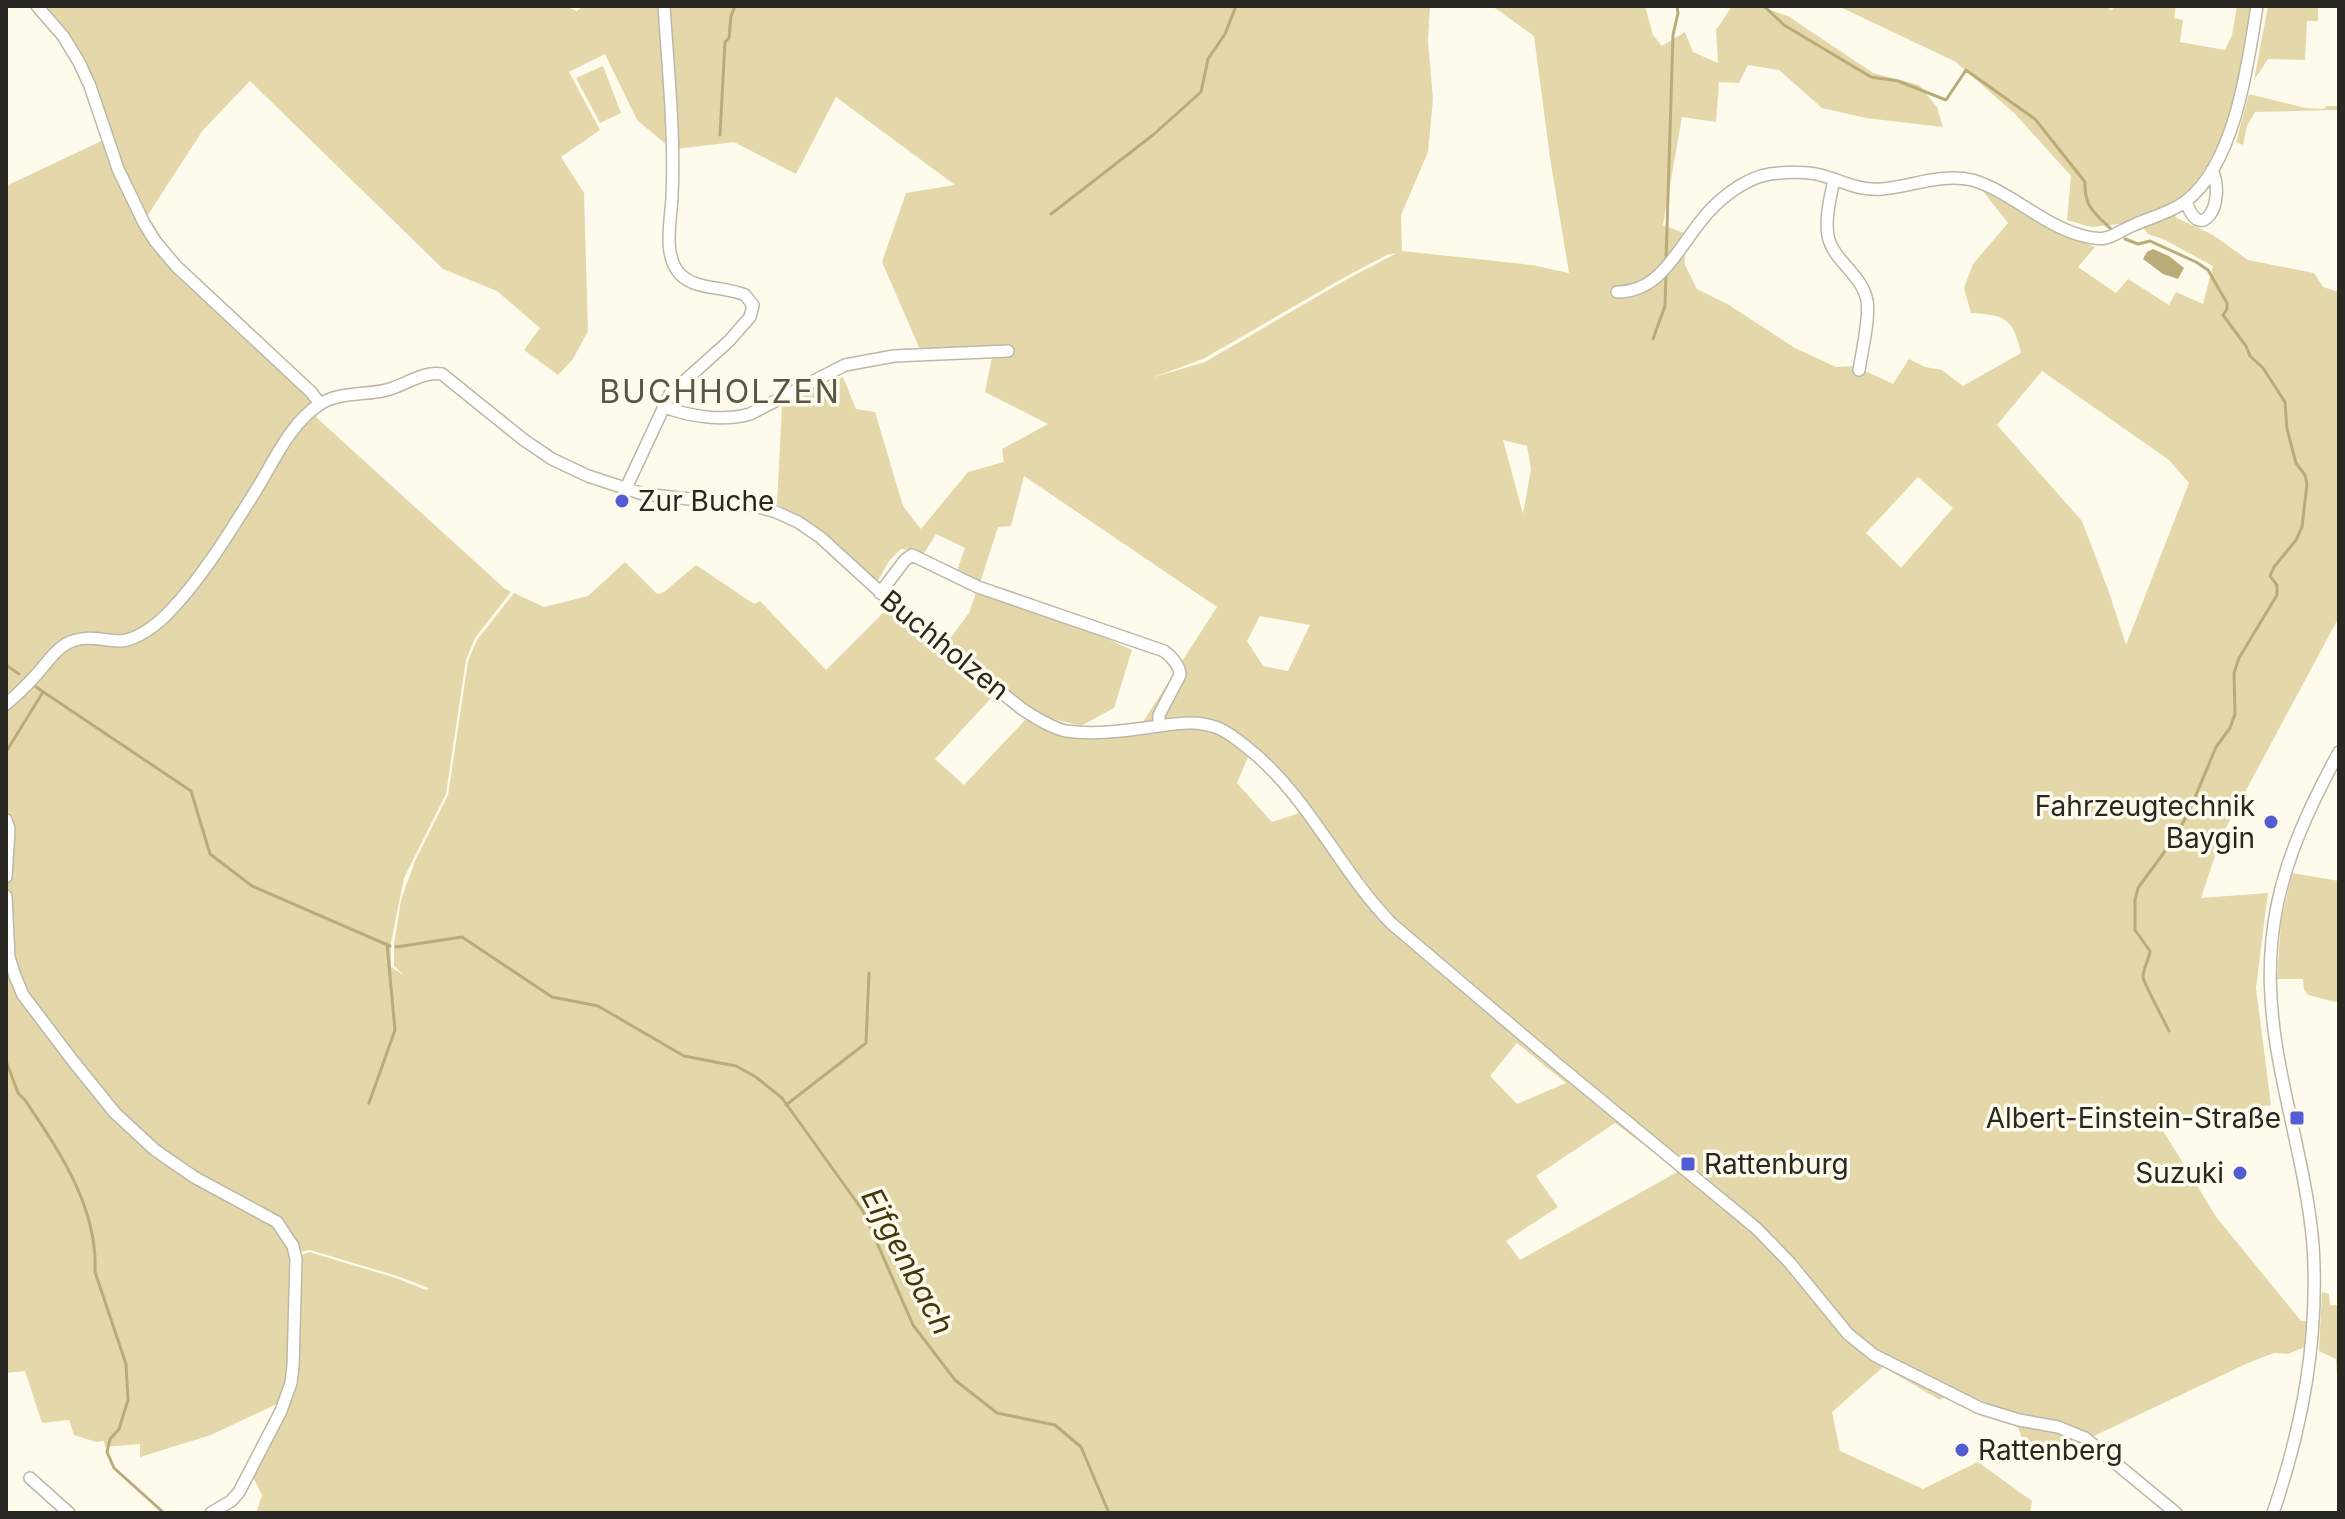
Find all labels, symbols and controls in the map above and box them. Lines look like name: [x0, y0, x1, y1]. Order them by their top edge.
district label: BUCHHOLZEN: [599, 372, 841, 411]
place label: Zur Buche: [638, 484, 774, 518]
marker: Zur Buche: [613, 492, 631, 510]
street label: Buchholzen: [874, 583, 1016, 707]
place label: Fahrzeugtechnik Baygin: [2035, 789, 2255, 855]
marker: Fahrzeugtechnik Baygin: [2262, 813, 2280, 831]
place label: Albert-Einstein-Straße: [1986, 1101, 2281, 1135]
marker: Albert-Einstein-Straße: [2288, 1109, 2306, 1127]
place label: Rattenburg: [1704, 1147, 1849, 1181]
marker: Rattenburg: [1679, 1155, 1697, 1173]
place label: Suzuki: [2135, 1156, 2224, 1190]
marker: Suzuki: [2231, 1164, 2249, 1182]
water label: Eifgenbach: [854, 1182, 962, 1340]
place label: Rattenberg: [1978, 1433, 2123, 1467]
marker: Rattenberg: [1953, 1441, 1971, 1459]

